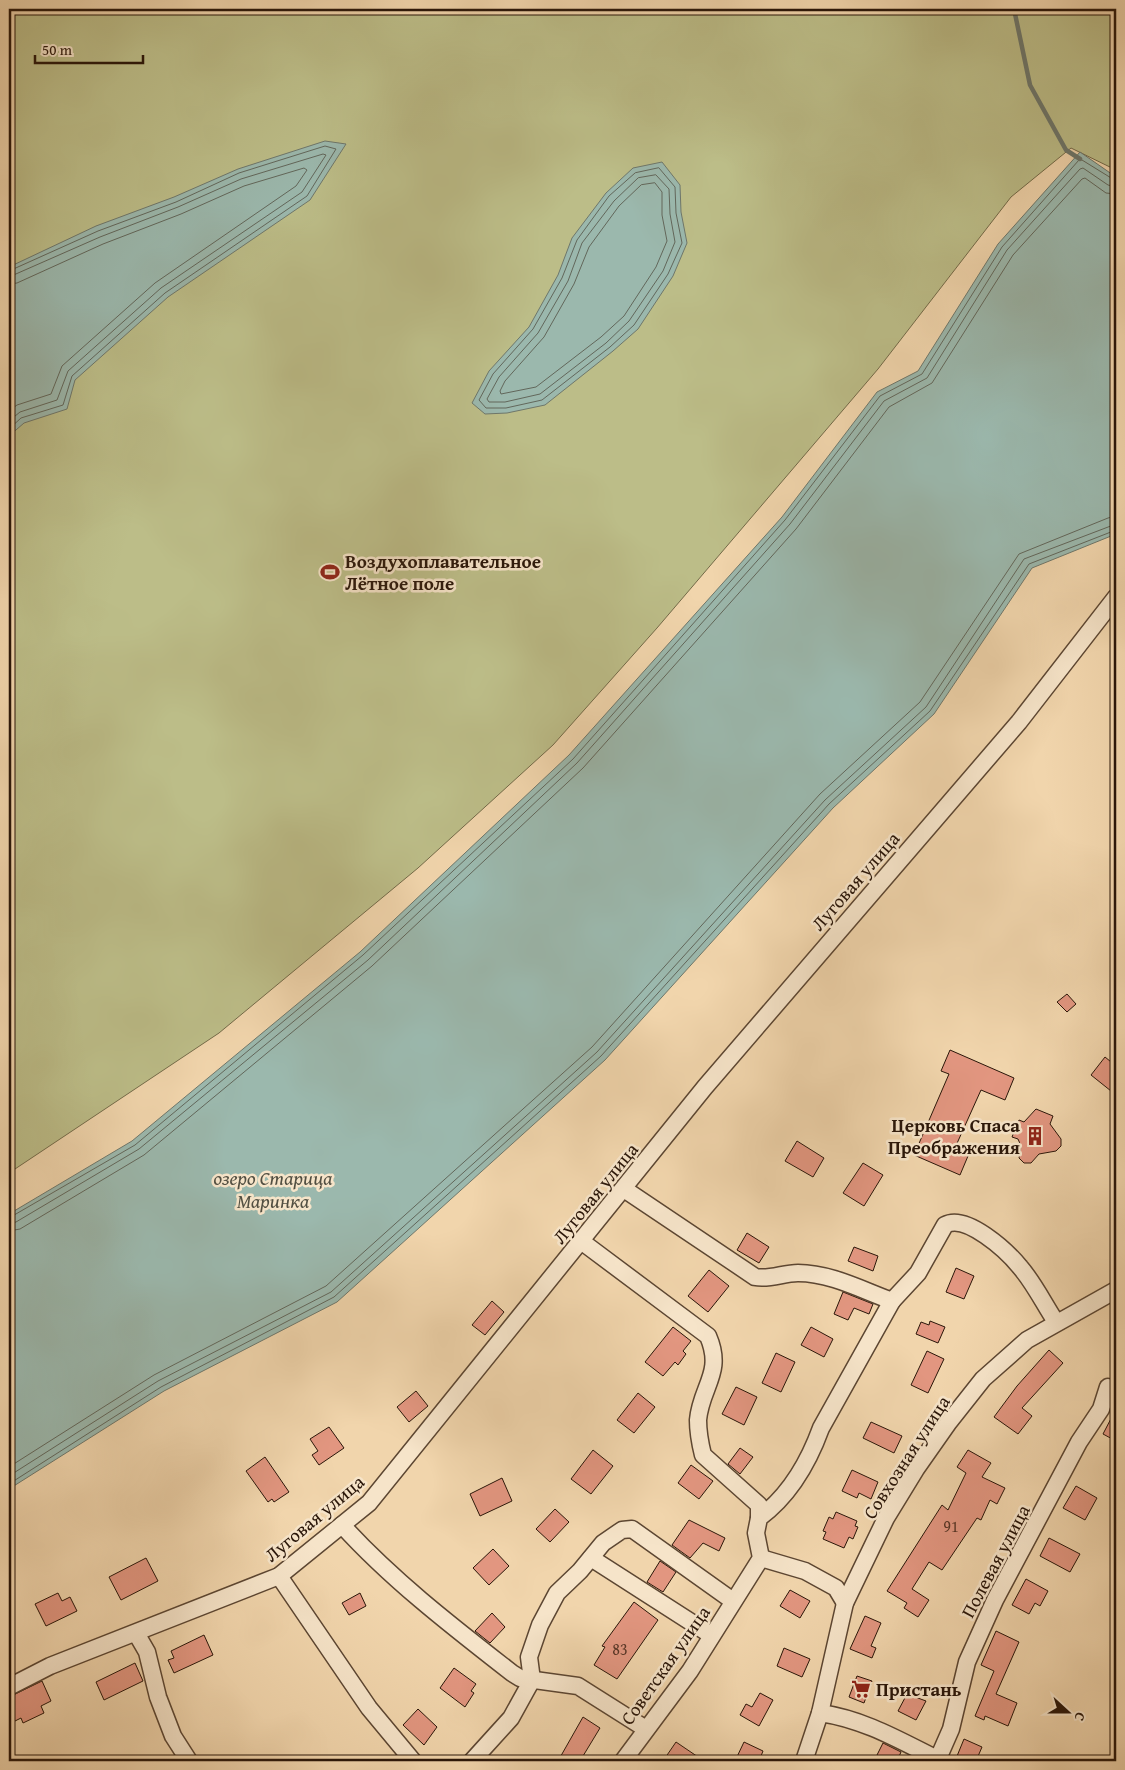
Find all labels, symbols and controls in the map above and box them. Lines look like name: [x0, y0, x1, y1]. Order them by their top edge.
scale bar: [35, 32, 142, 64]
text: 50 m: [42, 39, 73, 60]
place label: Воздухоплавательное Лётное поле: [345, 547, 541, 597]
sports icon: Воздухоплавательное Лётное поле: [319, 561, 341, 583]
street label: Луговая улица: [804, 825, 906, 937]
place label: Церковь Спаса Преображения: [888, 1111, 1020, 1161]
building icon: Церковь Спаса Преображения: [1024, 1125, 1046, 1147]
street label: Луговая улица: [545, 1136, 645, 1250]
water label: озеро Старица Маринка: [213, 1163, 333, 1215]
street label: Совхозная улица: [856, 1390, 956, 1524]
street label: Луговая улица: [258, 1468, 370, 1568]
street label: Полевая улица: [953, 1499, 1037, 1623]
house number: 91: [943, 1514, 959, 1538]
street label: Советская улица: [613, 1600, 717, 1730]
house number: 83: [612, 1637, 628, 1661]
place label: Пристань: [876, 1675, 962, 1703]
supermarket icon: Пристань: [850, 1678, 872, 1700]
north arrow: [1042, 1688, 1092, 1738]
text: С: [1069, 1709, 1091, 1724]

